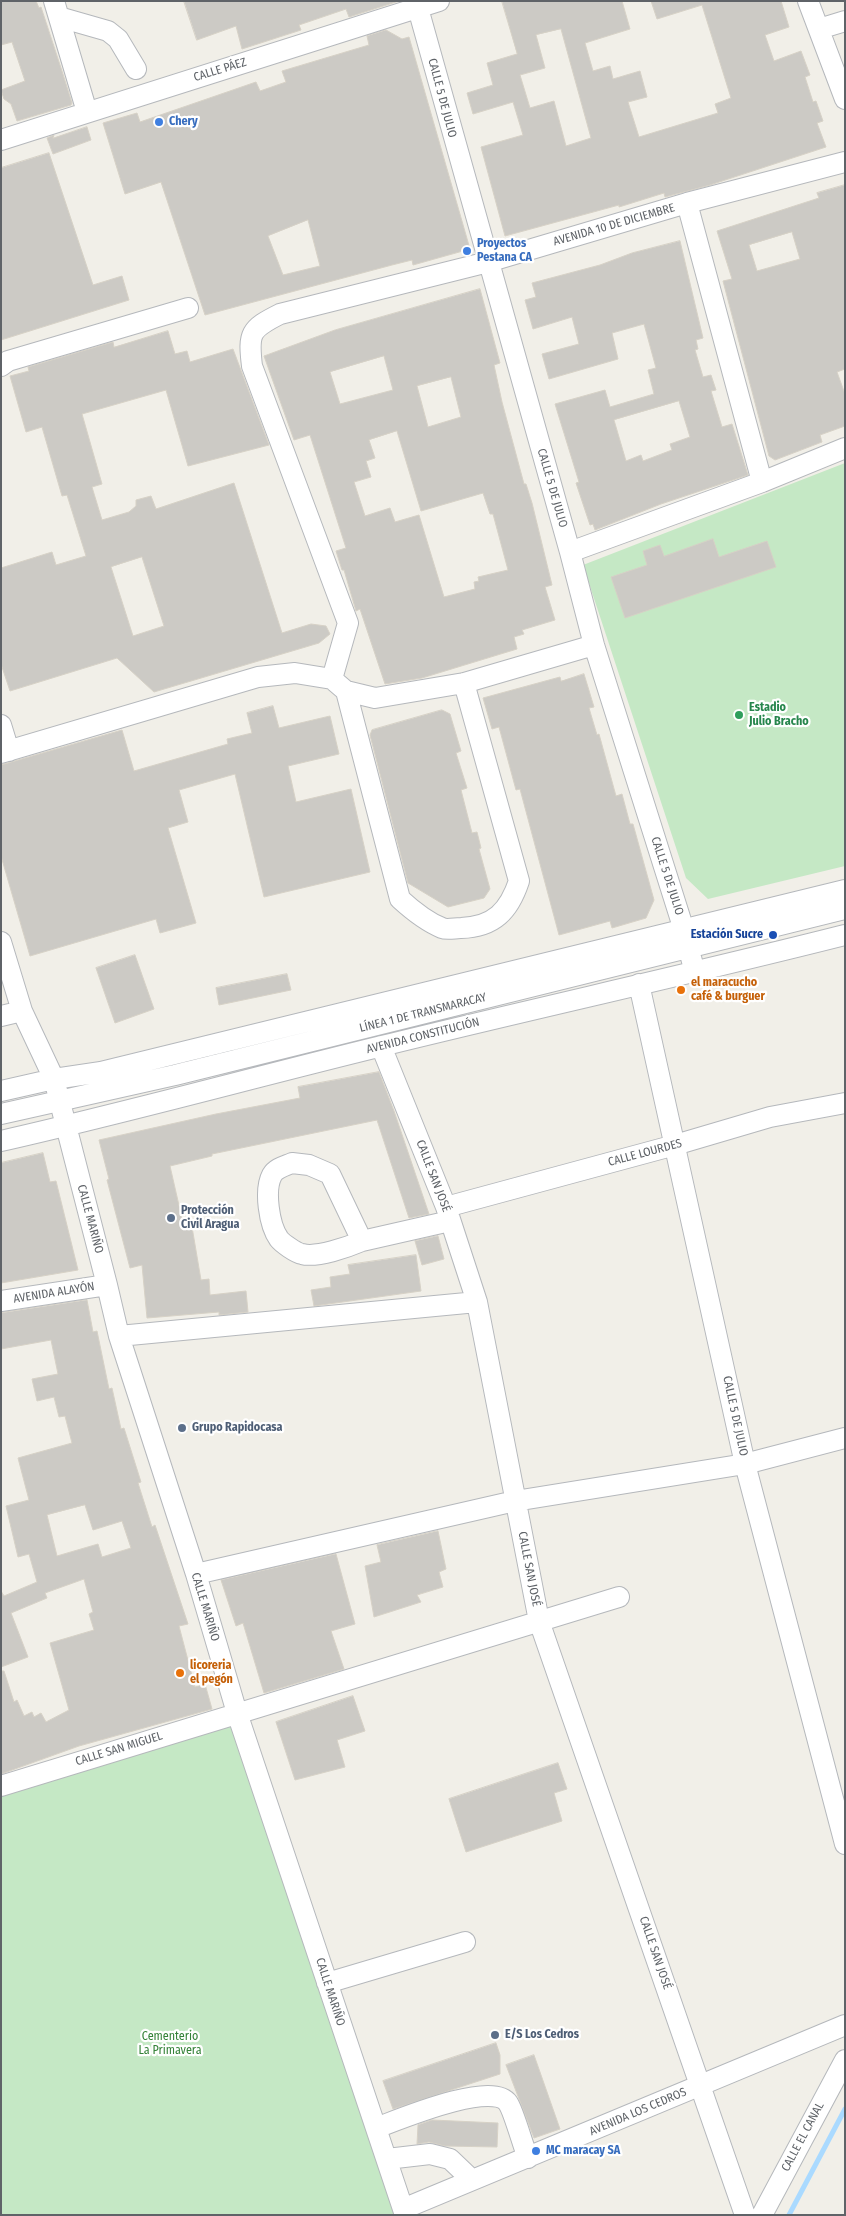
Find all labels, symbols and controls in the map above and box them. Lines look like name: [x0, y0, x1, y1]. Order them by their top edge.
street label: CALLE PÁEZ: [192, 55, 248, 85]
street label: CALLE 5 DE JULIO: [424, 57, 460, 139]
place label: Chery: [169, 115, 198, 129]
marker: Chery: [153, 116, 165, 128]
street label: AVENIDA 10 DE DICIEMBRE: [552, 201, 676, 249]
place label: Proyectos Pestana CA: [477, 237, 532, 265]
marker: Proyectos Pestana CA: [461, 245, 473, 257]
street label: CALLE 5 DE JULIO: [534, 447, 570, 529]
place label: Estadio Julio Bracho: [749, 701, 809, 729]
marker: Estadio Julio Bracho: [733, 709, 745, 721]
street label: CALLE 5 DE JULIO: [648, 835, 686, 917]
place label: Estación Sucre: [691, 928, 763, 942]
marker: Estación Sucre: [767, 929, 779, 941]
place label: el maracucho café & burguer: [691, 976, 765, 1004]
marker: el maracucho café & burguer: [675, 984, 687, 996]
street label: LÍNEA 1 DE TRANSMARACAY: [358, 990, 488, 1036]
street label: AVENIDA CONSTITUCIÓN: [365, 1015, 481, 1057]
street label: CALLE LOURDES: [607, 1136, 683, 1170]
street label: CALLE SAN JOSÉ: [413, 1138, 453, 1214]
street label: CALLE MARIÑO: [74, 1183, 106, 1255]
place label: Protección Civil Aragua: [181, 1204, 239, 1232]
marker: Protección Civil Aragua: [165, 1212, 177, 1224]
street label: AVENIDA ALAYÓN: [12, 1279, 96, 1307]
street label: CALLE 5 DE JULIO: [719, 1375, 751, 1457]
place label: Grupo Rapidocasa: [192, 1421, 282, 1435]
marker: Grupo Rapidocasa: [176, 1422, 188, 1434]
street label: CALLE SAN JOSÉ: [515, 1530, 543, 1608]
street label: CALLE MARIÑO: [188, 1571, 222, 1643]
place label: licoreria el pegón: [190, 1659, 233, 1687]
marker: licoreria el pegón: [174, 1667, 186, 1679]
street label: CALLE SAN MIGUEL: [74, 1729, 164, 1769]
street label: CALLE SAN JOSÉ: [636, 1915, 674, 1991]
street label: CALLE MARIÑO: [312, 1956, 348, 2028]
place label: E/S Los Cedros: [505, 2028, 579, 2042]
marker: E/S Los Cedros: [489, 2029, 501, 2041]
park label: Cementerio La Primavera: [138, 2030, 202, 2058]
street label: AVENIDA LOS CEDROS: [587, 2085, 689, 2139]
street label: CALLE EL CANAL: [779, 2100, 827, 2174]
place label: MC maracay SA: [546, 2144, 620, 2158]
marker: MC maracay SA: [530, 2145, 542, 2157]

